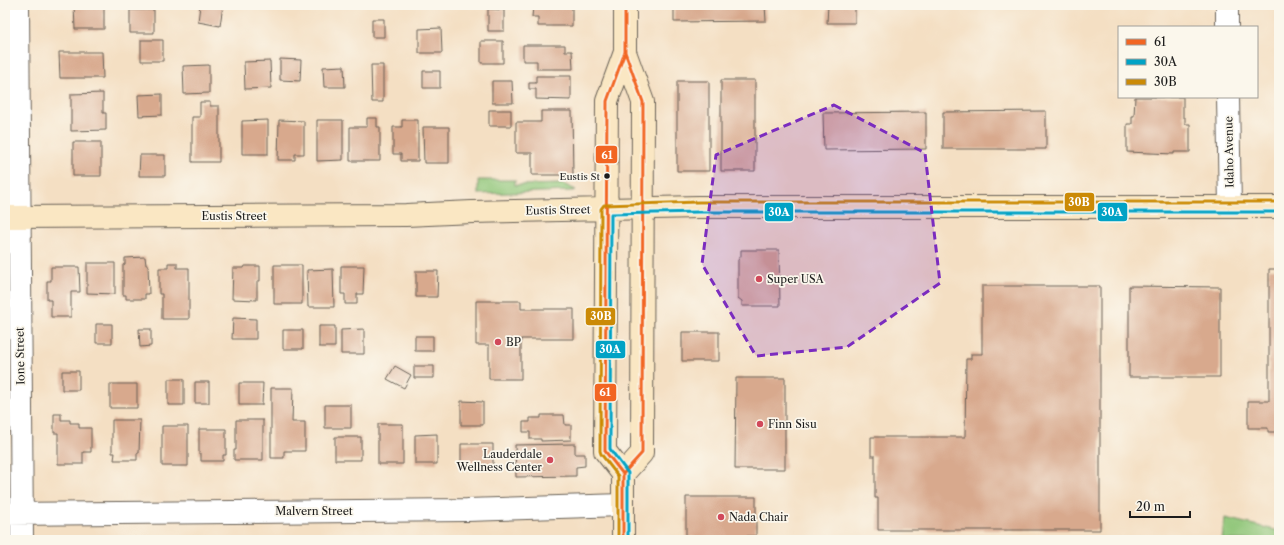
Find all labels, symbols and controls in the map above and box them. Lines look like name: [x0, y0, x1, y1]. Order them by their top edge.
legend: [1118, 26, 1258, 98]
text: 61: [1154, 34, 1166, 49]
text: 30A: [1154, 54, 1178, 69]
text: 30B: [1154, 74, 1177, 89]
street label: Idaho Avenue: [1221, 116, 1237, 188]
line badge: 61: [595, 145, 618, 164]
text: 61: [601, 148, 613, 162]
place label: Eustis St: [560, 170, 600, 183]
marker: Eustis St: [602, 171, 612, 181]
line badge: 30B: [1064, 192, 1095, 212]
text: 30B: [1068, 195, 1090, 209]
street label: Eustis Street: [525, 202, 591, 218]
line badge: 30A: [764, 202, 794, 222]
line badge: 30A: [1097, 202, 1128, 222]
text: 30A: [768, 205, 790, 219]
text: 30A: [1101, 205, 1123, 219]
street label: Eustis Street: [201, 209, 267, 223]
place label: Super USA: [767, 272, 824, 286]
marker: Super USA: [754, 274, 764, 284]
line badge: 30B: [585, 307, 616, 326]
text: 30B: [590, 309, 612, 323]
street label: Ione Street: [12, 327, 28, 385]
place label: BP: [506, 335, 521, 349]
marker: BP: [493, 337, 503, 347]
line badge: 30A: [595, 340, 626, 359]
text: 30A: [599, 342, 621, 356]
line badge: 61: [594, 383, 617, 402]
text: 61: [599, 385, 611, 399]
place label: Finn Sisu: [768, 417, 817, 431]
marker: Finn Sisu: [755, 419, 765, 429]
place label: Lauderdale Wellness Center: [455, 447, 542, 474]
marker: Lauderdale Wellness Center: [545, 455, 555, 465]
scale bar: [1130, 493, 1190, 519]
text: 20 m: [1136, 499, 1165, 514]
street label: Malvern Street: [275, 504, 353, 518]
place label: Nada Chair: [729, 510, 788, 524]
marker: Nada Chair: [716, 512, 726, 522]

